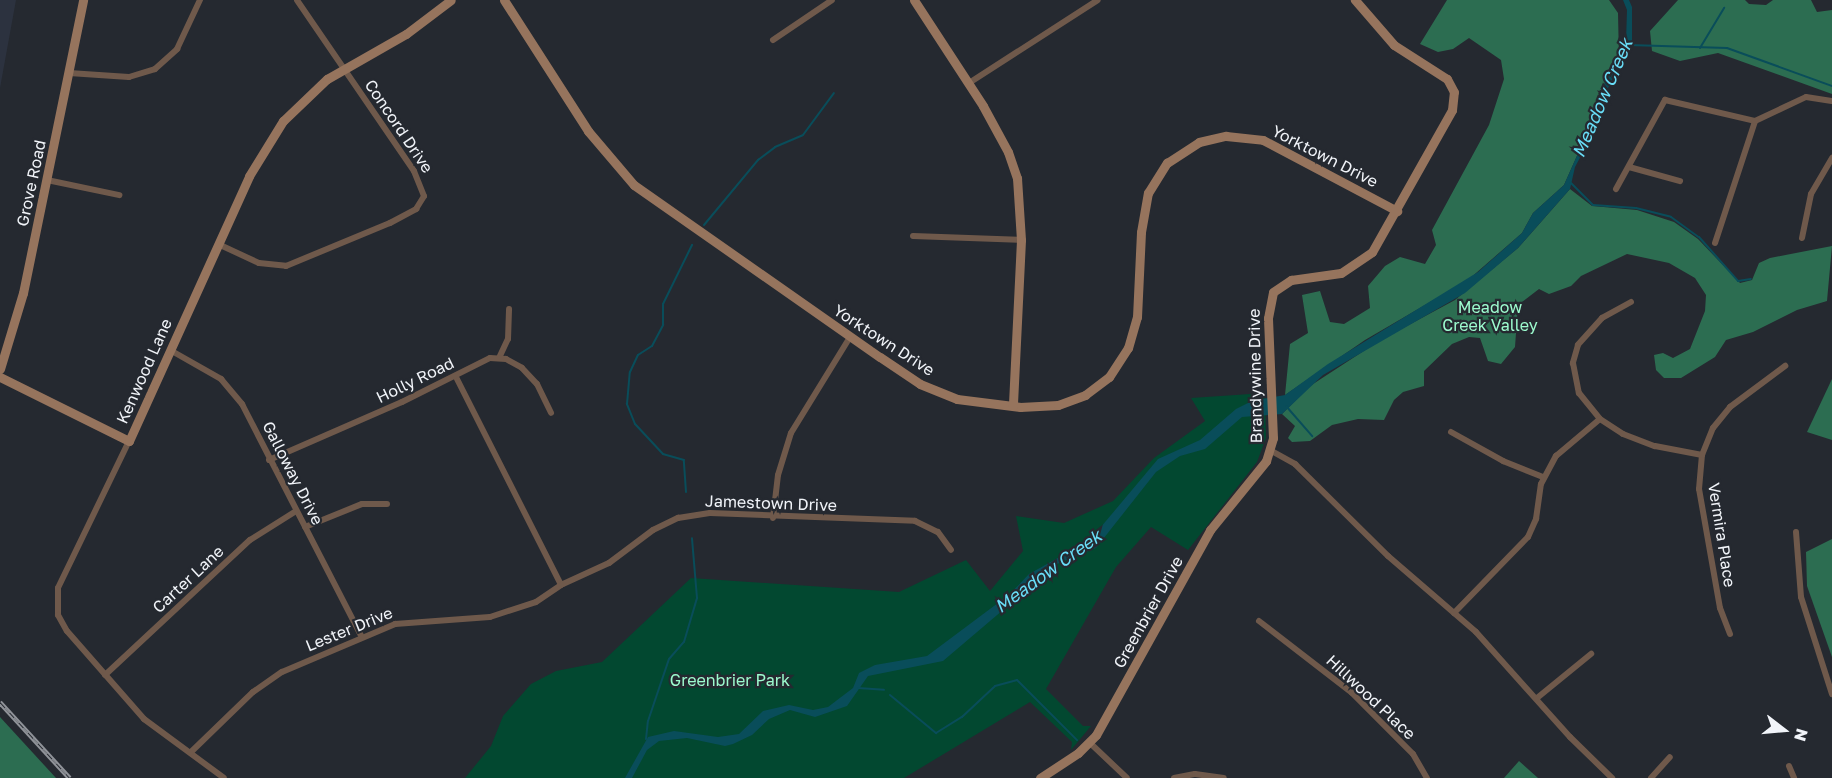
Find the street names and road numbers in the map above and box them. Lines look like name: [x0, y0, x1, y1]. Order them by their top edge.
street label: Concord Drive: [361, 76, 437, 176]
street label: Yorktown Drive: [1269, 121, 1381, 191]
street label: Grove Road: [12, 138, 50, 228]
street label: Yorktown Drive: [830, 300, 938, 380]
street label: Brandywine Drive: [1244, 308, 1266, 444]
street label: Kenwood Lane: [112, 315, 176, 427]
street label: Holly Road: [373, 353, 457, 407]
street label: Galloway Drive: [259, 418, 327, 528]
street label: Vermira Place: [1704, 481, 1740, 589]
street label: Jamestown Drive: [705, 491, 837, 515]
street label: Carter Lane: [149, 541, 227, 617]
street label: Greenbrier Drive: [1109, 553, 1187, 671]
street label: Lester Drive: [303, 603, 395, 655]
street label: Hillwood Place: [1322, 651, 1420, 743]

